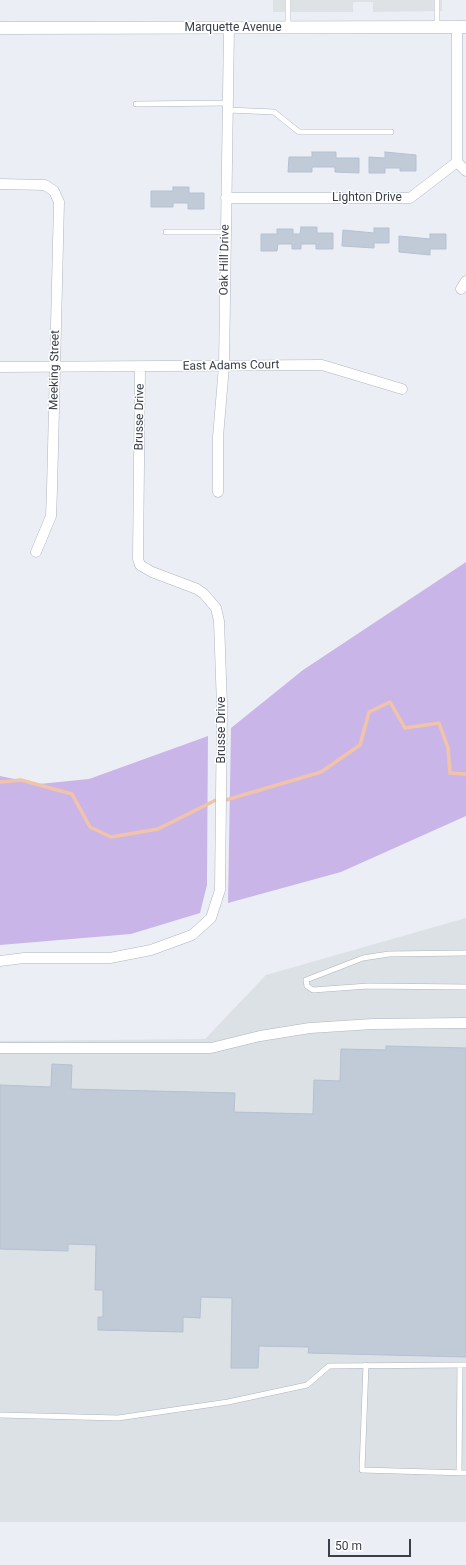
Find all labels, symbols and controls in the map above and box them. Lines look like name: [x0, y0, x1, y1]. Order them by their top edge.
street label: Marquette Avenue: [184, 21, 282, 35]
street label: Lighton Drive: [332, 191, 402, 205]
street label: Oak Hill Drive: [217, 224, 233, 296]
street label: Meeking Street: [47, 330, 63, 410]
street label: East Adams Court: [182, 358, 280, 374]
street label: Brusse Drive: [132, 383, 148, 451]
street label: Brusse Drive: [215, 697, 229, 763]
scale bar: [330, 1531, 413, 1557]
text: 50 m: [335, 1539, 362, 1553]

